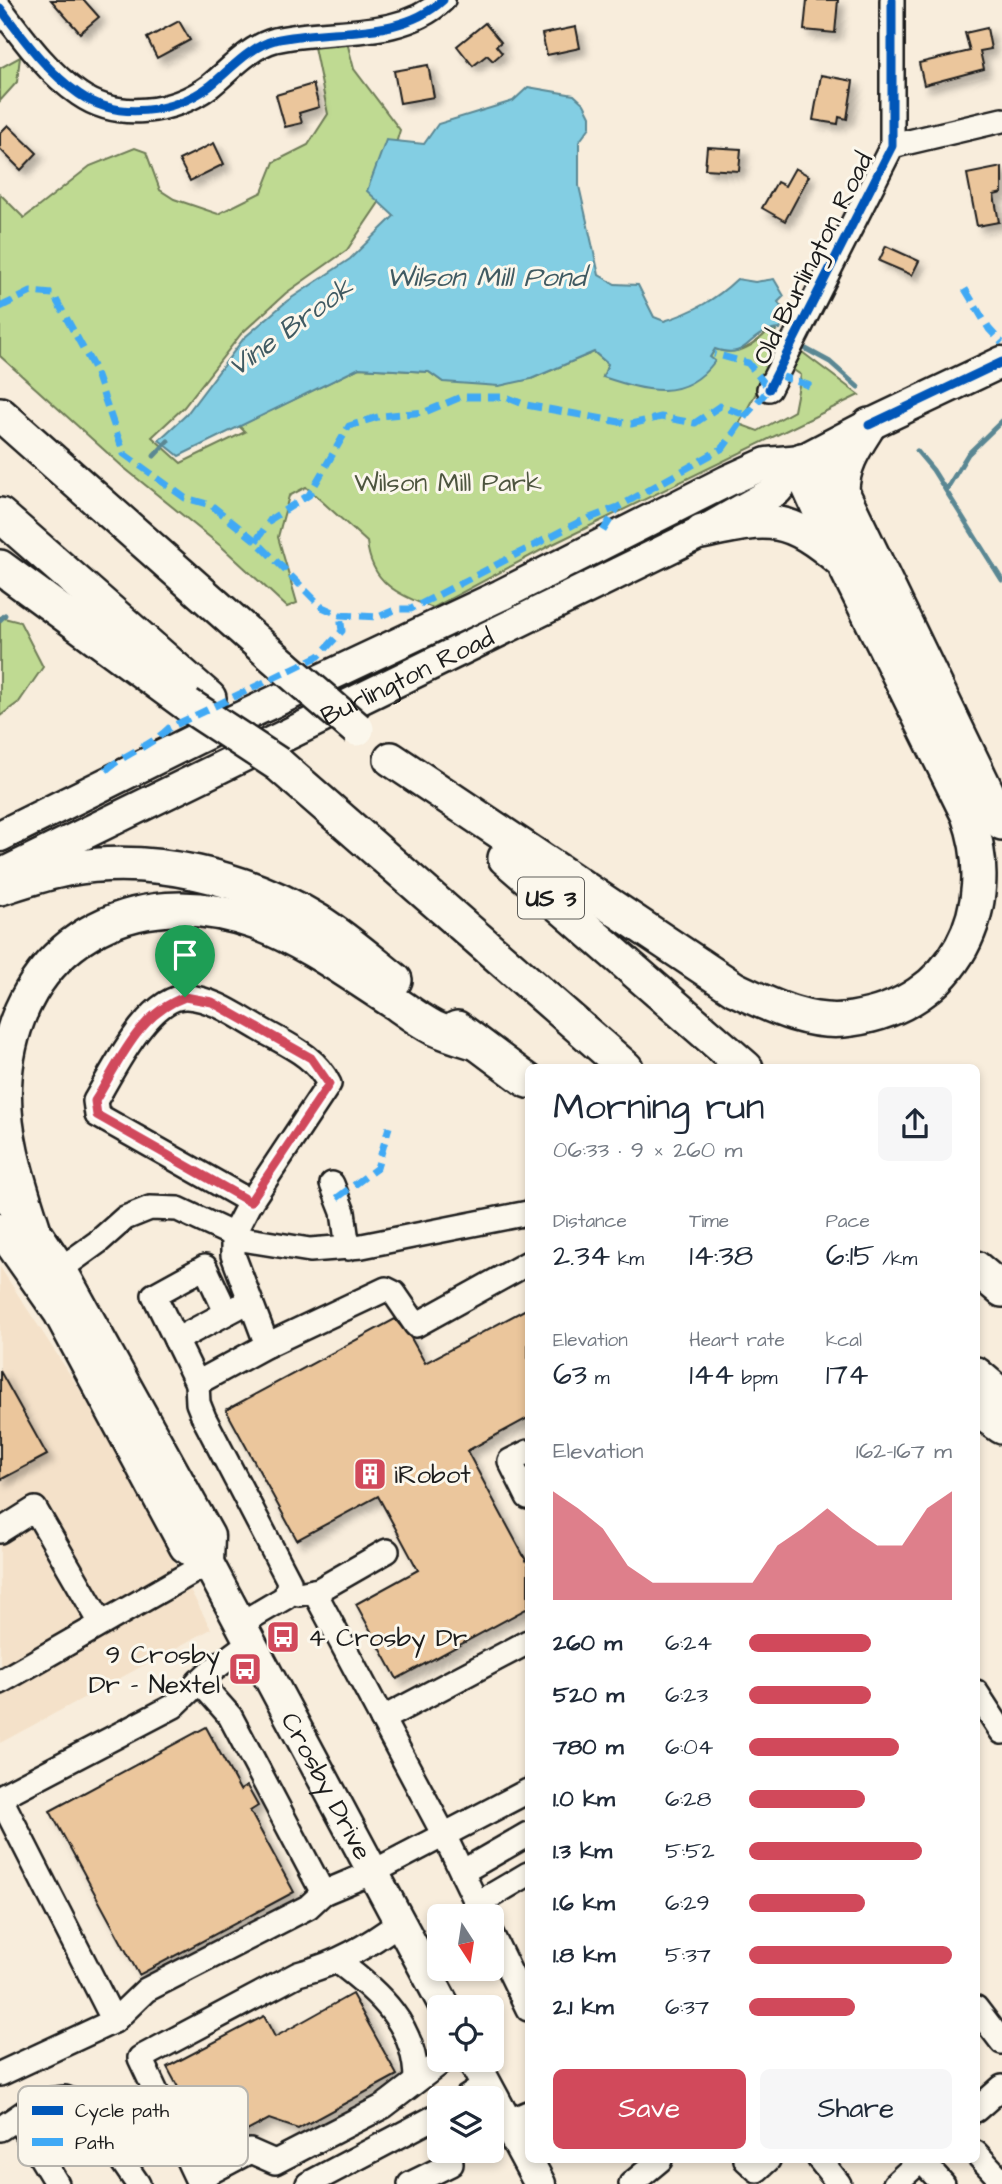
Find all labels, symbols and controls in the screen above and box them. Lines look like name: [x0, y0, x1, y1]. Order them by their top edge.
street label: Old Burlington Road: [744, 146, 884, 372]
water label: Wilson Mill Pond: [386, 258, 591, 297]
water label: Vine Brook: [220, 268, 362, 386]
park label: Wilson Mill Park: [354, 465, 542, 501]
street label: Burlington Road: [315, 619, 500, 735]
road number: US 3: [518, 877, 584, 918]
pin: [155, 925, 215, 997]
icon: arrive: [166, 936, 204, 974]
text: Morning run: [553, 1082, 765, 1134]
button: share: [878, 1087, 952, 1161]
text: 06:33 · 9 × 260 m: [553, 1134, 742, 1166]
text: Distance: [553, 1208, 627, 1235]
text: Time: [689, 1208, 729, 1235]
text: Pace: [826, 1208, 870, 1235]
text: 2.34: [553, 1235, 610, 1277]
text: 14:38: [689, 1235, 753, 1277]
text: 6:15: [826, 1235, 875, 1277]
text: km: [610, 1246, 644, 1273]
text: /km: [875, 1246, 917, 1273]
text: Elevation: [553, 1327, 628, 1354]
text: Heart rate: [689, 1327, 785, 1354]
text: kcal: [826, 1327, 862, 1354]
text: 63: [553, 1354, 587, 1396]
text: 144: [689, 1354, 734, 1396]
text: 174: [826, 1354, 868, 1396]
text: m: [587, 1365, 609, 1392]
text: bpm: [734, 1365, 778, 1392]
text: Elevation: [553, 1435, 644, 1467]
text: 162–167 m: [856, 1435, 952, 1467]
building icon: iRobot: [351, 1455, 389, 1493]
place label: iRobot: [394, 1457, 471, 1493]
bus stop icon: 4 Crosby Dr: [264, 1618, 302, 1656]
place label: 4 Crosby Dr: [308, 1620, 467, 1658]
text: 260 m: [553, 1627, 622, 1659]
text: 6:24: [665, 1627, 712, 1659]
place label: 9 Crosby Dr - Nextel: [89, 1637, 220, 1703]
bus stop icon: 9 Crosby Dr - Nextel: [226, 1650, 264, 1688]
text: 520 m: [553, 1679, 624, 1711]
text: 6:23: [665, 1679, 708, 1711]
street label: Crosby Drive: [272, 1706, 380, 1866]
text: 780 m: [553, 1731, 624, 1763]
text: 6:04: [665, 1731, 713, 1763]
text: 1.0 km: [553, 1783, 615, 1815]
text: 6:28: [665, 1783, 711, 1815]
text: 1.3 km: [553, 1835, 612, 1867]
text: 5:52: [665, 1835, 715, 1867]
text: 1.6 km: [553, 1887, 615, 1919]
text: 6:29: [665, 1887, 710, 1919]
north arrow: [427, 1904, 504, 1981]
map controls: [427, 1904, 504, 2163]
text: 1.8 km: [553, 1939, 615, 1971]
text: 5:37: [665, 1939, 711, 1971]
text: 2.1 km: [553, 1991, 614, 2023]
text: 6:37: [665, 1991, 709, 2023]
button: locate: [427, 1995, 504, 2072]
button: Save: [553, 2069, 746, 2149]
button: Share: [760, 2069, 952, 2149]
legend: [18, 2086, 248, 2166]
button: layers: [427, 2086, 504, 2163]
text: Cycle path: [75, 2098, 170, 2126]
text: Path: [75, 2130, 114, 2157]

